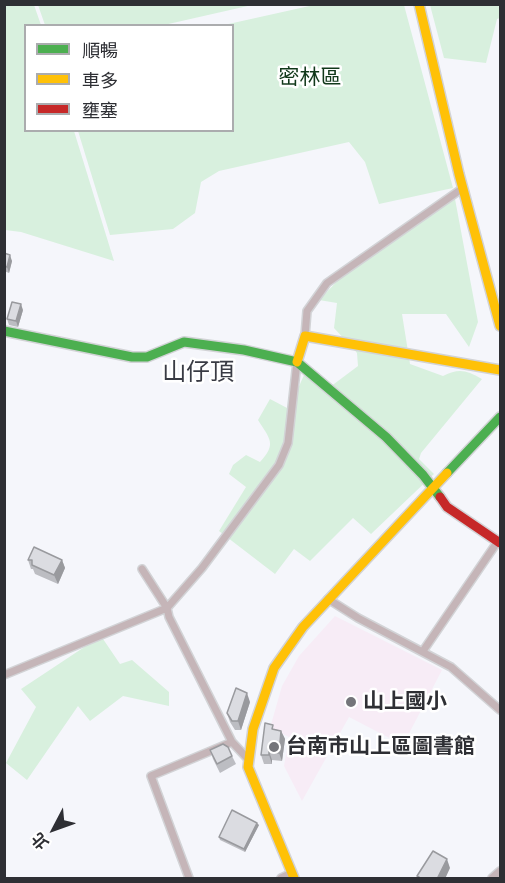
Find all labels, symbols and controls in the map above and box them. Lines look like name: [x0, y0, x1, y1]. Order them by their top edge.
legend: [24, 24, 234, 132]
text: 順暢: [82, 43, 118, 61]
park label: 密林區: [279, 65, 341, 91]
text: 車多: [82, 73, 118, 91]
text: 壅塞: [82, 103, 118, 121]
district label: 山仔頂: [162, 359, 234, 387]
place label: 山上國小: [363, 689, 447, 715]
marker: 山上國小: [344, 695, 358, 709]
place label: 台南市山上區圖書館: [286, 734, 475, 760]
marker: 台南市山上區圖書館: [267, 740, 281, 754]
north arrow: [24, 799, 84, 859]
text: 北: [29, 830, 52, 852]

